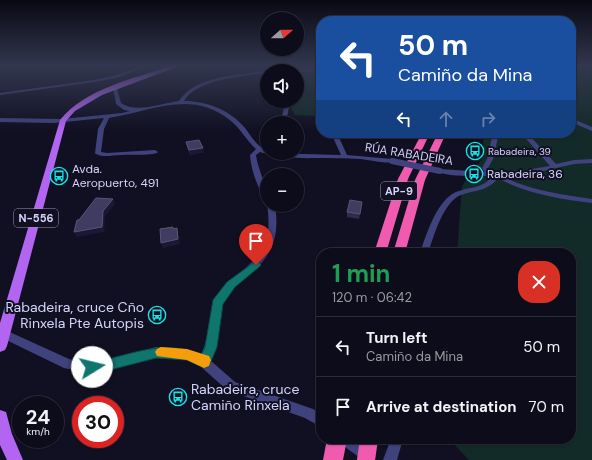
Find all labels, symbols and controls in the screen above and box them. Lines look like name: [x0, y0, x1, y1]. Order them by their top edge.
north arrow: [260, 12, 304, 56]
map controls: [260, 12, 304, 212]
text: 50 m: [398, 27, 468, 64]
icon: left: [332, 32, 384, 84]
text: Camiño da Mina: [398, 63, 532, 87]
button: sound: [260, 64, 304, 108]
icon: left: [393, 108, 415, 130]
icon: ahead: [435, 108, 457, 130]
icon: right: [477, 108, 499, 130]
button: +: [260, 116, 304, 160]
street label: RÚA RABADEIRA: [364, 139, 454, 169]
bus stop icon: Rabadeira, 39: [465, 141, 485, 161]
place label: Rabadeira, 39: [488, 145, 551, 158]
place label: Avda. Aeropuerto, 491: [72, 161, 159, 191]
bus stop icon: Rabadeira, 36: [464, 164, 484, 184]
bus stop icon: Avda. Aeropuerto, 491: [49, 166, 69, 186]
place label: Rabadeira, 36: [487, 166, 563, 182]
button: −: [260, 168, 304, 212]
road number: AP-9: [381, 182, 417, 200]
road number: N-556: [14, 209, 58, 227]
pin: [239, 224, 273, 265]
icon: arrive: [245, 230, 267, 252]
text: 1 min: [332, 258, 390, 289]
button: close: [518, 261, 560, 303]
text: 120 m · 06:42: [332, 289, 412, 306]
place label: Rabadeira, cruce Cño Rinxela Pte Autopis: [5, 298, 144, 332]
bus stop icon: Rabadeira, cruce Cño Rinxela Pte Autopis: [147, 305, 167, 325]
text: Turn left: [366, 328, 427, 348]
icon: left: [332, 336, 354, 358]
text: 50 m: [523, 337, 560, 357]
position arrow: [71, 346, 113, 388]
text: Camiño da Mina: [366, 348, 463, 365]
place label: Rabadeira, cruce Camiño Rinxela: [191, 380, 299, 414]
bus stop icon: Rabadeira, cruce Camiño Rinxela: [168, 387, 188, 407]
speed limit sign: 30: [72, 396, 124, 448]
icon: arrive: [332, 396, 354, 418]
text: Arrive at destination: [366, 397, 517, 417]
text: 70 m: [529, 397, 564, 417]
text: 24: [26, 404, 50, 430]
text: km/h: [26, 425, 50, 438]

